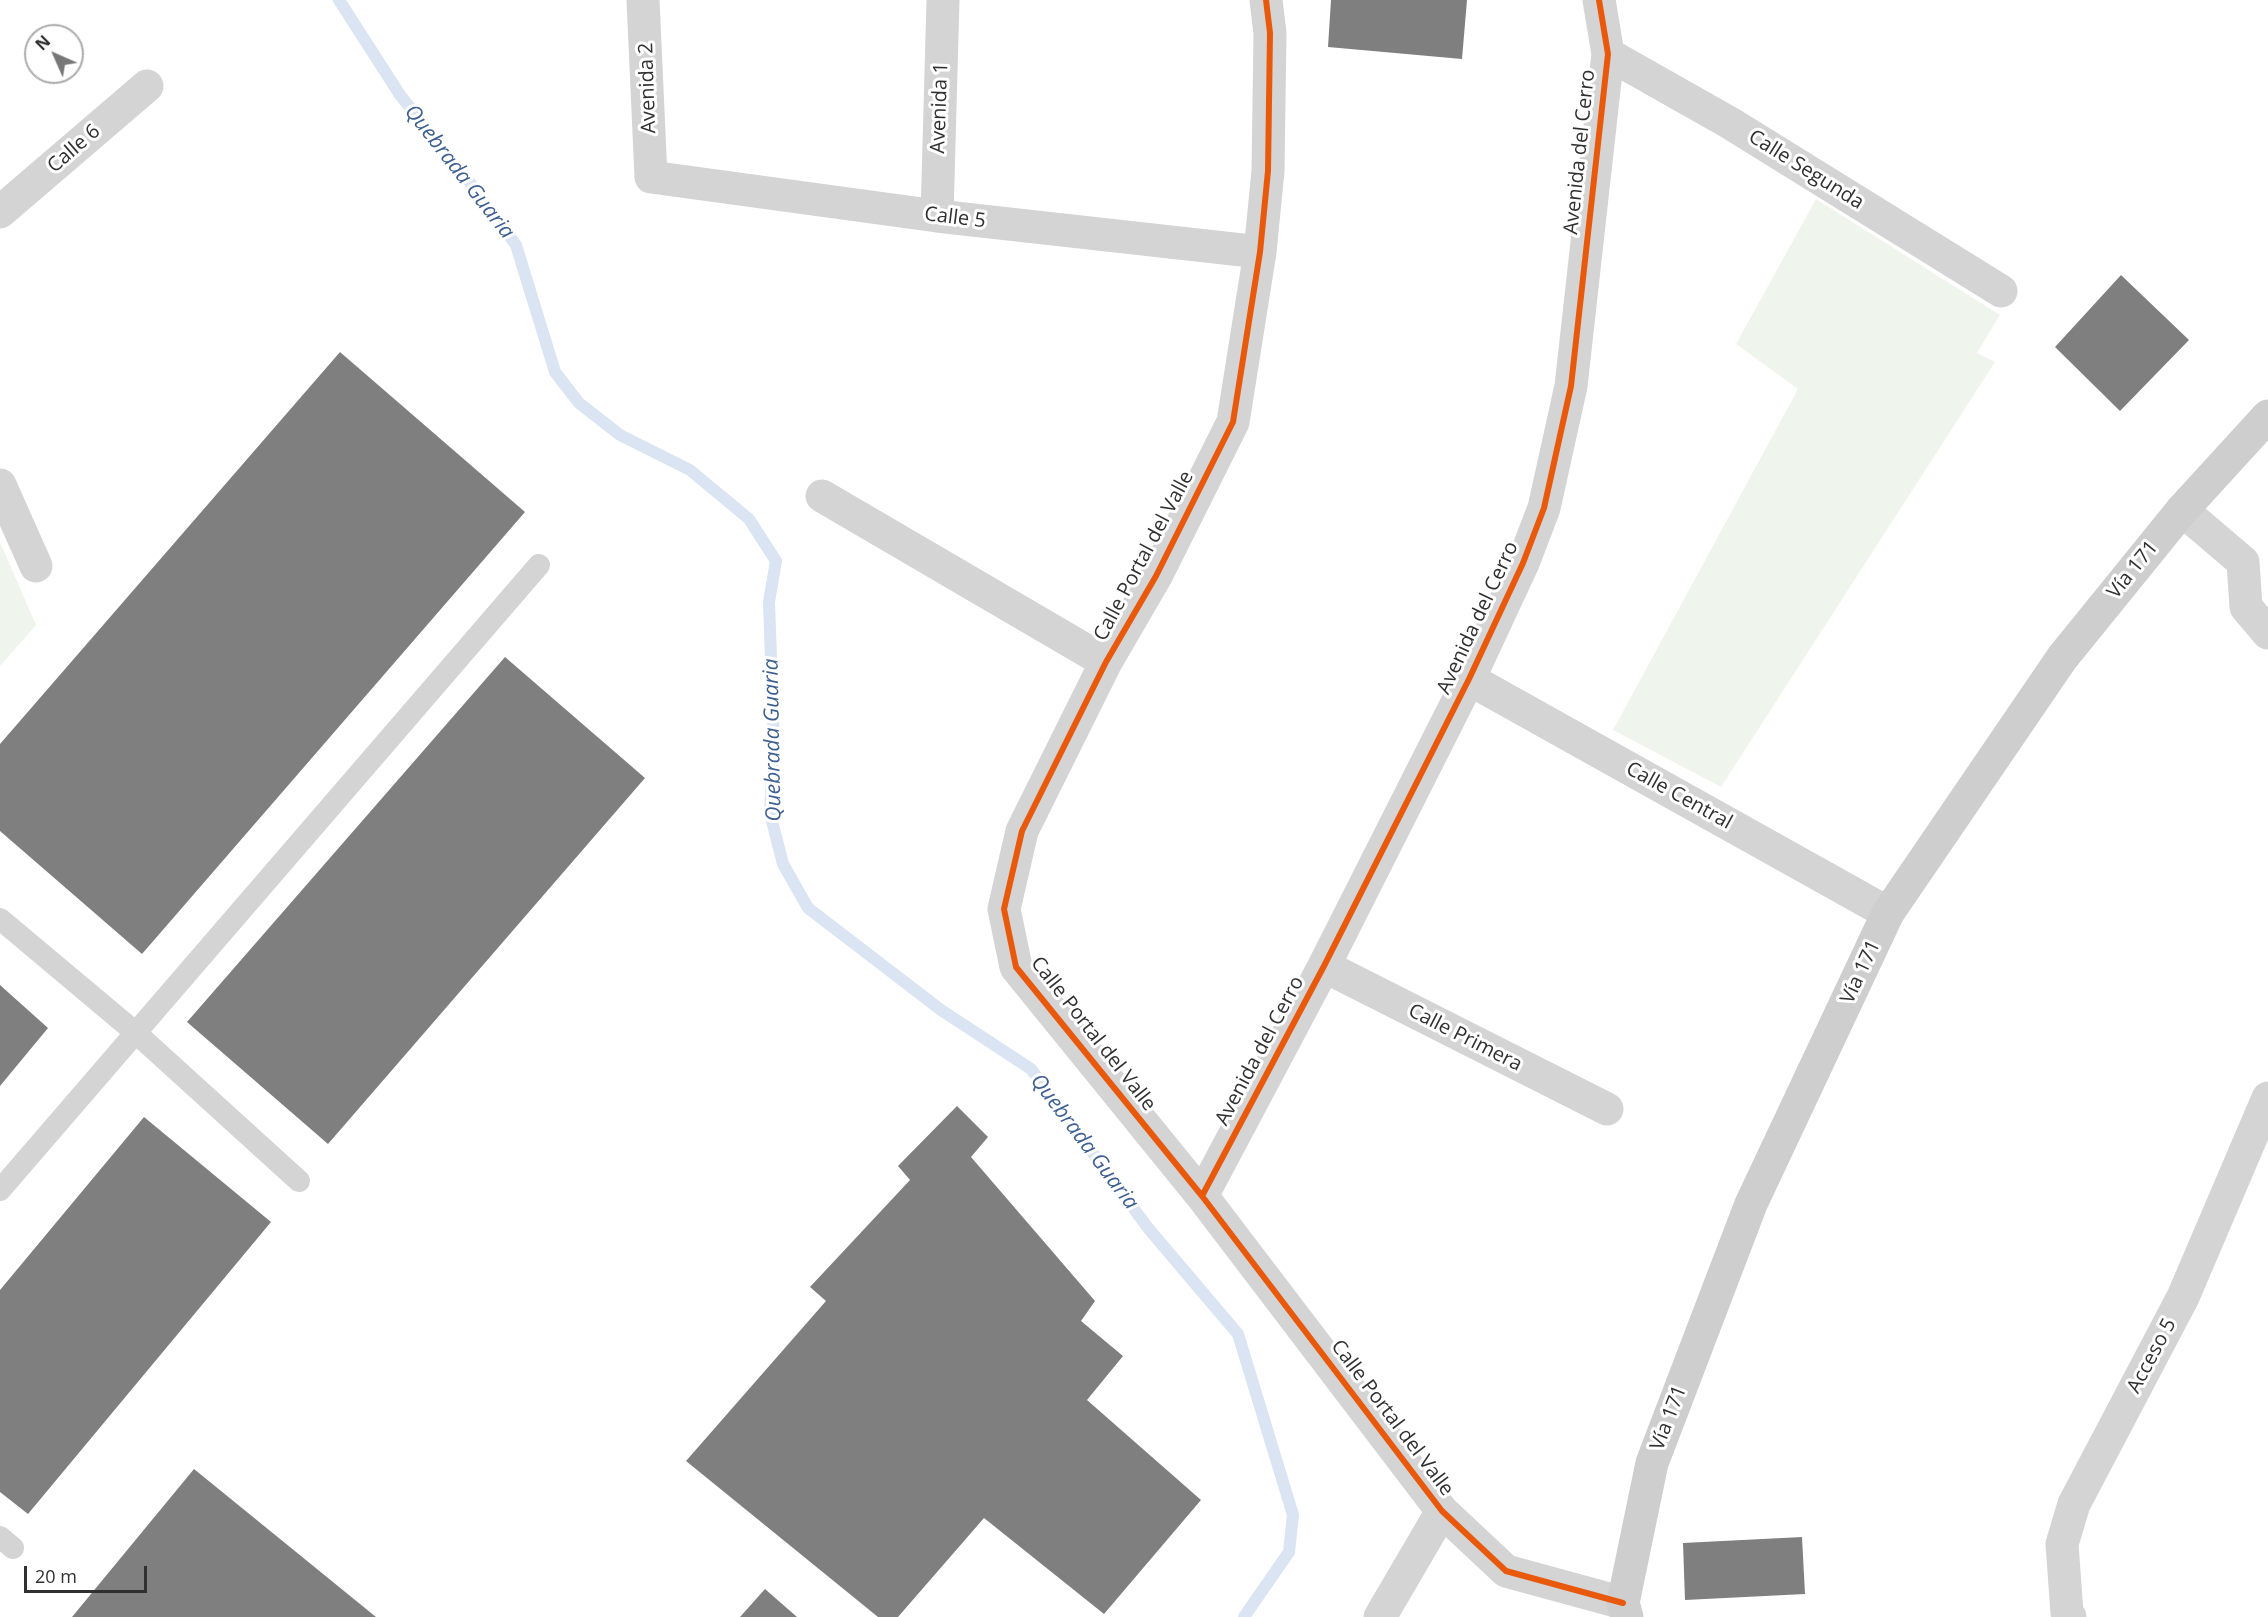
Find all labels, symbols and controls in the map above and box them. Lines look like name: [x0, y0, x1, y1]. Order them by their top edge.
north arrow: [24, 24, 84, 84]
text: N: [30, 30, 55, 55]
street label: Avenida 2: [634, 42, 662, 134]
street label: Avenida 1: [926, 62, 954, 154]
street label: Avenida del Cerro: [1559, 68, 1601, 236]
water label: Quebrada Guaria: [399, 100, 519, 244]
street label: Calle 6: [43, 120, 105, 178]
street label: Calle Segunda: [1744, 125, 1868, 215]
street label: Calle 5: [923, 202, 987, 234]
street label: Calle Portal del Valle: [1089, 467, 1199, 645]
street label: Vía 171: [2102, 536, 2164, 604]
street label: Avenida del Cerro: [1432, 538, 1524, 698]
water label: Quebrada Guaria: [759, 658, 787, 822]
street label: Calle Central: [1622, 757, 1736, 835]
street label: Vía 171: [1836, 936, 1886, 1008]
street label: Calle Portal del Valle: [1025, 952, 1161, 1116]
street label: Avenida del Cerro: [1211, 972, 1309, 1130]
street label: Calle Primera: [1404, 999, 1526, 1077]
water label: Quebrada Guaria: [1025, 1069, 1143, 1215]
street label: Acceso 5: [2122, 1315, 2182, 1397]
street label: Calle Portal del Valle: [1326, 1335, 1458, 1501]
street label: Vía 171: [1646, 1382, 1692, 1454]
scale bar: [27, 1554, 150, 1592]
text: 20 m: [35, 1564, 77, 1588]

